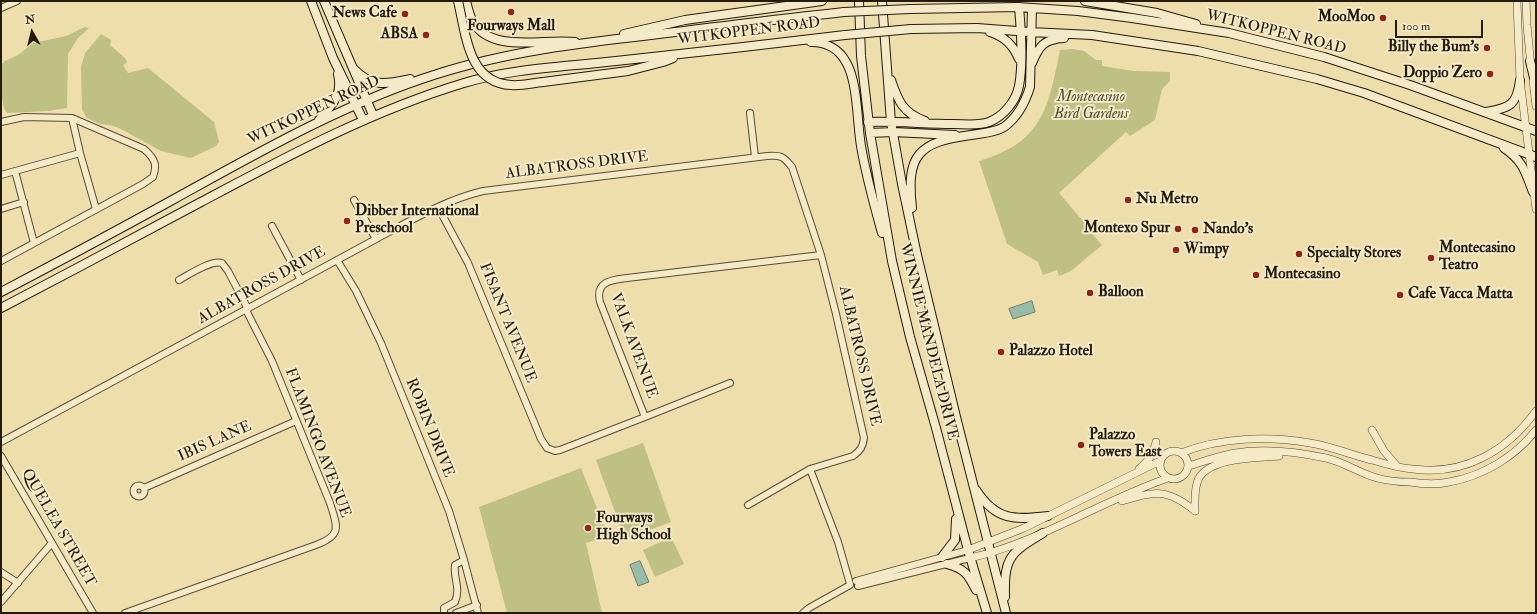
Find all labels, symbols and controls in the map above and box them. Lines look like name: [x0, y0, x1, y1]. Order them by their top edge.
place label: News Cafe: [332, 5, 397, 23]
marker: Fourways Mall: [506, 7, 516, 17]
street label: WITKOPPEN ROAD: [1204, 7, 1348, 59]
marker: News Cafe: [400, 9, 410, 19]
place label: MooMoo: [1318, 9, 1375, 27]
north arrow: [12, 12, 52, 52]
text: N: [24, 12, 36, 27]
scale bar: [1397, 12, 1485, 38]
marker: MooMoo: [1378, 13, 1388, 23]
street label: WITKOPPEN ROAD: [677, 14, 821, 50]
place label: Fourways Mall: [467, 18, 555, 36]
text: 100 m: [1402, 19, 1430, 34]
place label: ABSA: [381, 26, 418, 44]
marker: ABSA: [421, 30, 431, 40]
place label: Billy the Bum's: [1388, 39, 1479, 57]
marker: Billy the Bum's: [1482, 43, 1492, 53]
place label: Doppio Zero: [1403, 65, 1482, 83]
marker: Doppio Zero: [1485, 69, 1495, 79]
street label: WITKOPPEN ROAD: [245, 72, 383, 150]
park label: Montecasino Bird Gardens: [1054, 89, 1128, 124]
street label: ALBATROSS DRIVE: [505, 148, 649, 184]
place label: Nu Metro: [1136, 191, 1198, 209]
marker: Nu Metro: [1123, 195, 1133, 205]
place label: Dibber International Preschool: [355, 203, 479, 238]
marker: Dibber International Preschool: [342, 216, 352, 226]
place label: Montexo Spur: [1084, 220, 1170, 238]
place label: Nando's: [1203, 221, 1253, 239]
marker: Montexo Spur: [1173, 224, 1183, 234]
marker: Nando's: [1190, 225, 1200, 235]
place label: Montecasino Teatro: [1439, 240, 1515, 275]
place label: Wimpy: [1184, 241, 1229, 259]
street label: WINNIE MANDELA DRIVE: [895, 242, 961, 442]
street label: ALBATROSS DRIVE: [195, 243, 329, 329]
marker: Wimpy: [1171, 245, 1181, 255]
place label: Specialty Stores: [1307, 245, 1401, 263]
marker: Specialty Stores: [1294, 249, 1304, 259]
marker: Montecasino Teatro: [1426, 253, 1436, 263]
street label: FISANT AVENUE: [475, 260, 539, 386]
place label: Montecasino: [1264, 266, 1340, 284]
marker: Montecasino: [1251, 270, 1261, 280]
street label: ALBATROSS DRIVE: [834, 284, 884, 428]
place label: Balloon: [1098, 284, 1144, 302]
place label: Cafe Vacca Matta: [1408, 286, 1513, 304]
marker: Balloon: [1085, 288, 1095, 298]
marker: Cafe Vacca Matta: [1395, 290, 1405, 300]
street label: VALK AVENUE: [606, 291, 660, 401]
place label: Palazzo Hotel: [1009, 343, 1093, 361]
marker: Palazzo Hotel: [996, 347, 1006, 357]
street label: FLAMINGO AVENUE: [280, 366, 354, 520]
street label: ROBIN DRIVE: [401, 376, 457, 480]
street label: IBIS LANE: [176, 418, 254, 466]
place label: Palazzo Towers East: [1089, 427, 1162, 462]
marker: Palazzo Towers East: [1076, 440, 1086, 450]
street label: QUELEA STREET: [17, 466, 99, 590]
place label: Fourways High School: [596, 510, 671, 545]
marker: Fourways High School: [583, 523, 593, 533]

